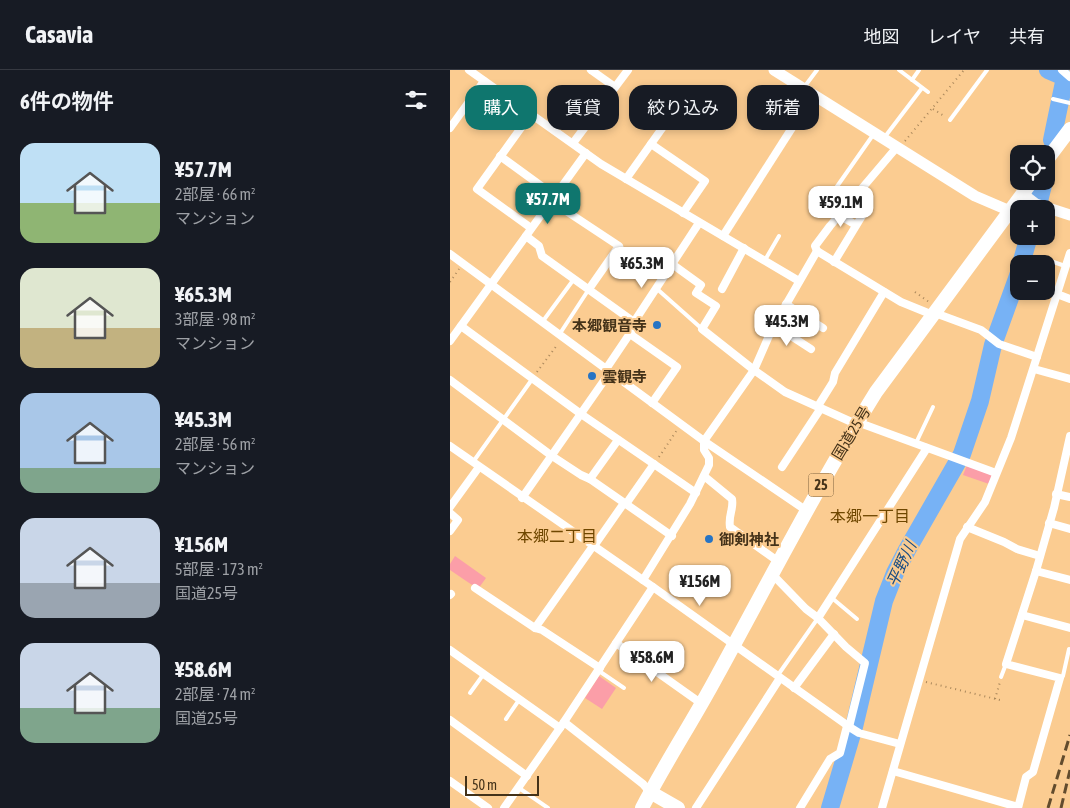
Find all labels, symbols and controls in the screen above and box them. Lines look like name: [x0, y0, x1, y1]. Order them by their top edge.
text: Casavia: [25, 21, 93, 48]
text: 地図: [864, 26, 900, 47]
text: レイヤ: [928, 26, 981, 47]
text: 共有: [1009, 26, 1045, 47]
chip: 購入: [465, 85, 537, 130]
chip: 賃貸: [547, 85, 619, 130]
chip: 絞り込み: [629, 85, 737, 130]
chip: 新着: [747, 85, 819, 130]
icon: filters: [402, 86, 430, 114]
text: 6件の物件: [20, 89, 114, 113]
map controls: [1010, 145, 1055, 300]
button: locate: [1010, 145, 1055, 190]
text: ¥57.7M: [175, 157, 232, 181]
icon: home: [60, 163, 120, 223]
pin: ¥57.7M: [507, 182, 589, 225]
text: 2部屋 · 66 m²: [175, 185, 256, 203]
pin: ¥59.1M: [800, 186, 882, 228]
text: ¥57.7M: [526, 190, 570, 208]
text: ¥59.1M: [819, 193, 863, 211]
button: +: [1010, 200, 1055, 245]
text: マンション: [175, 209, 255, 227]
pin: ¥65.3M: [601, 246, 683, 289]
text: ¥65.3M: [620, 254, 664, 272]
button: −: [1010, 255, 1055, 300]
text: ¥65.3M: [175, 282, 232, 306]
icon: home: [60, 288, 120, 348]
pin: ¥45.3M: [746, 304, 828, 347]
text: 3部屋 · 98 m²: [175, 310, 256, 328]
text: ¥45.3M: [765, 312, 809, 330]
place label: 本郷観音寺: [572, 317, 647, 334]
marker: 本郷観音寺: [651, 319, 663, 331]
text: マンション: [175, 334, 255, 352]
place label: 雲観寺: [602, 368, 647, 385]
marker: 雲観寺: [586, 370, 598, 382]
street label: 国道25号: [828, 403, 874, 463]
text: ¥45.3M: [175, 407, 232, 431]
icon: home: [60, 413, 120, 473]
text: 2部屋 · 56 m²: [175, 435, 256, 453]
text: マンション: [175, 459, 255, 477]
road number: 25: [808, 474, 834, 496]
district label: 本郷一丁目: [830, 507, 910, 525]
district label: 本郷二丁目: [517, 527, 597, 545]
place label: 御剣神社: [719, 531, 779, 548]
text: ¥156M: [175, 532, 228, 556]
marker: 御剣神社: [703, 533, 715, 545]
water label: 平野川: [883, 537, 920, 590]
icon: home: [60, 538, 120, 598]
text: 5部屋 · 173 m²: [175, 560, 263, 578]
pin: ¥156M: [665, 564, 735, 607]
text: ¥156M: [680, 572, 720, 590]
text: 国道25号: [175, 584, 238, 602]
pin: ¥58.6M: [611, 640, 693, 683]
text: ¥58.6M: [630, 648, 674, 666]
text: ¥58.6M: [175, 657, 232, 681]
icon: home: [60, 663, 120, 723]
text: 2部屋 · 74 m²: [175, 685, 256, 703]
text: 国道25号: [175, 709, 238, 727]
scale bar: [465, 773, 539, 796]
text: 50 m: [472, 777, 497, 793]

